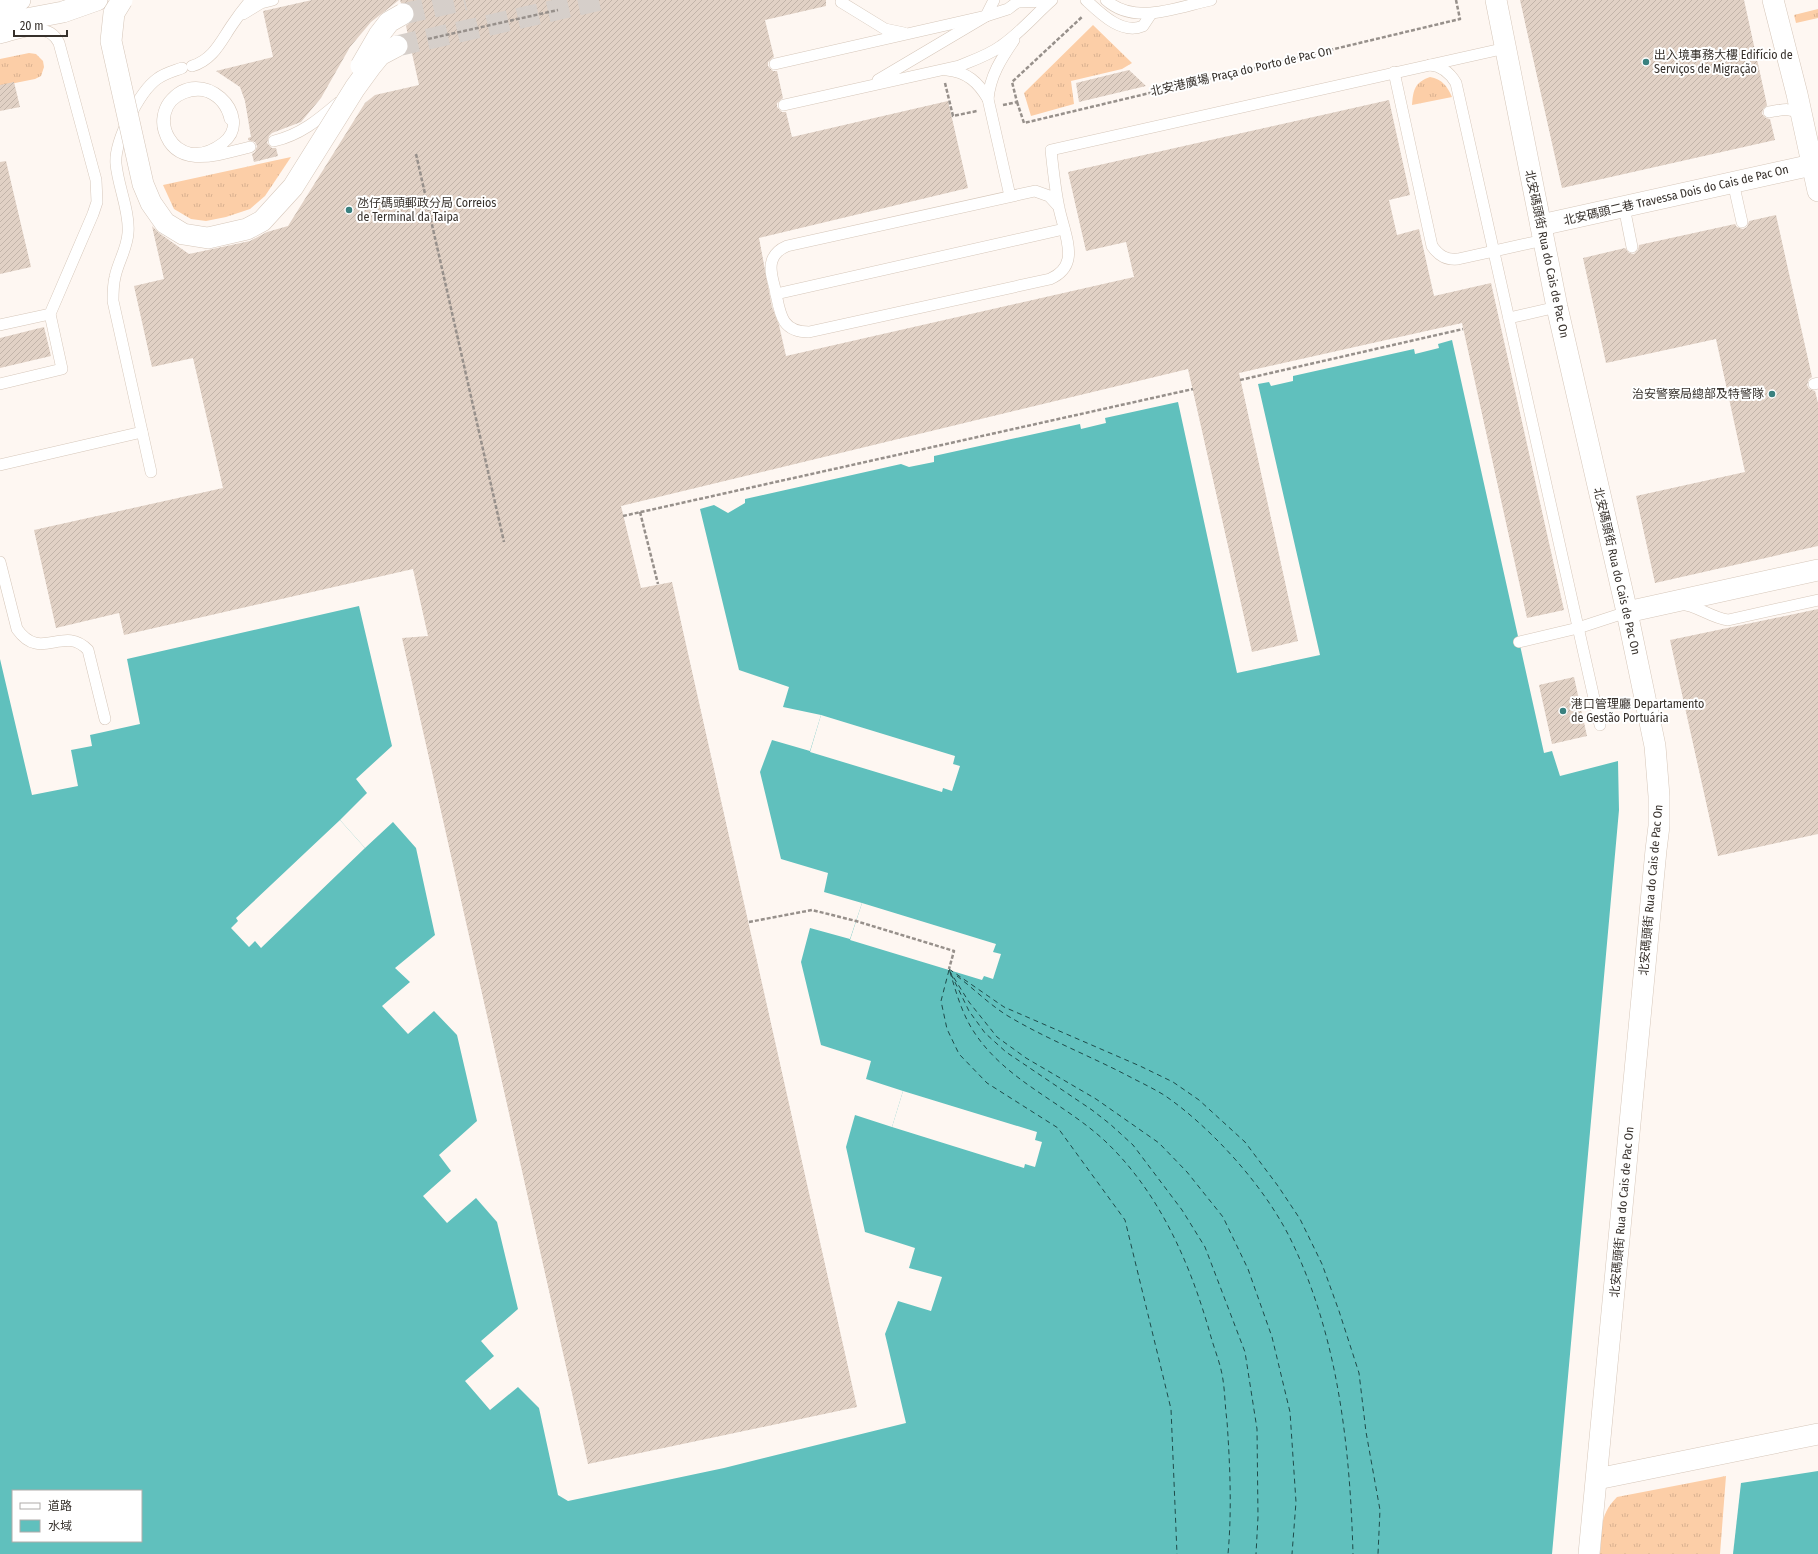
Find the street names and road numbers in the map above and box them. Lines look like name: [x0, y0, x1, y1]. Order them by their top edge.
street label: 北安港廣場 Praça do Porto de Pac On: [1149, 43, 1333, 99]
street label: 北安碼頭二巷 Travessa Dois do Cais de Pac On: [1562, 162, 1790, 228]
street label: 北安碼頭街 Rua do Cais de Pac On: [1522, 169, 1572, 339]
street label: 北安碼頭街 Rua do Cais de Pac On: [1591, 486, 1643, 656]
street label: 北安碼頭街 Rua do Cais de Pac On: [1637, 804, 1665, 976]
street label: 北安碼頭街 Rua do Cais de Pac On: [1608, 1126, 1636, 1298]

